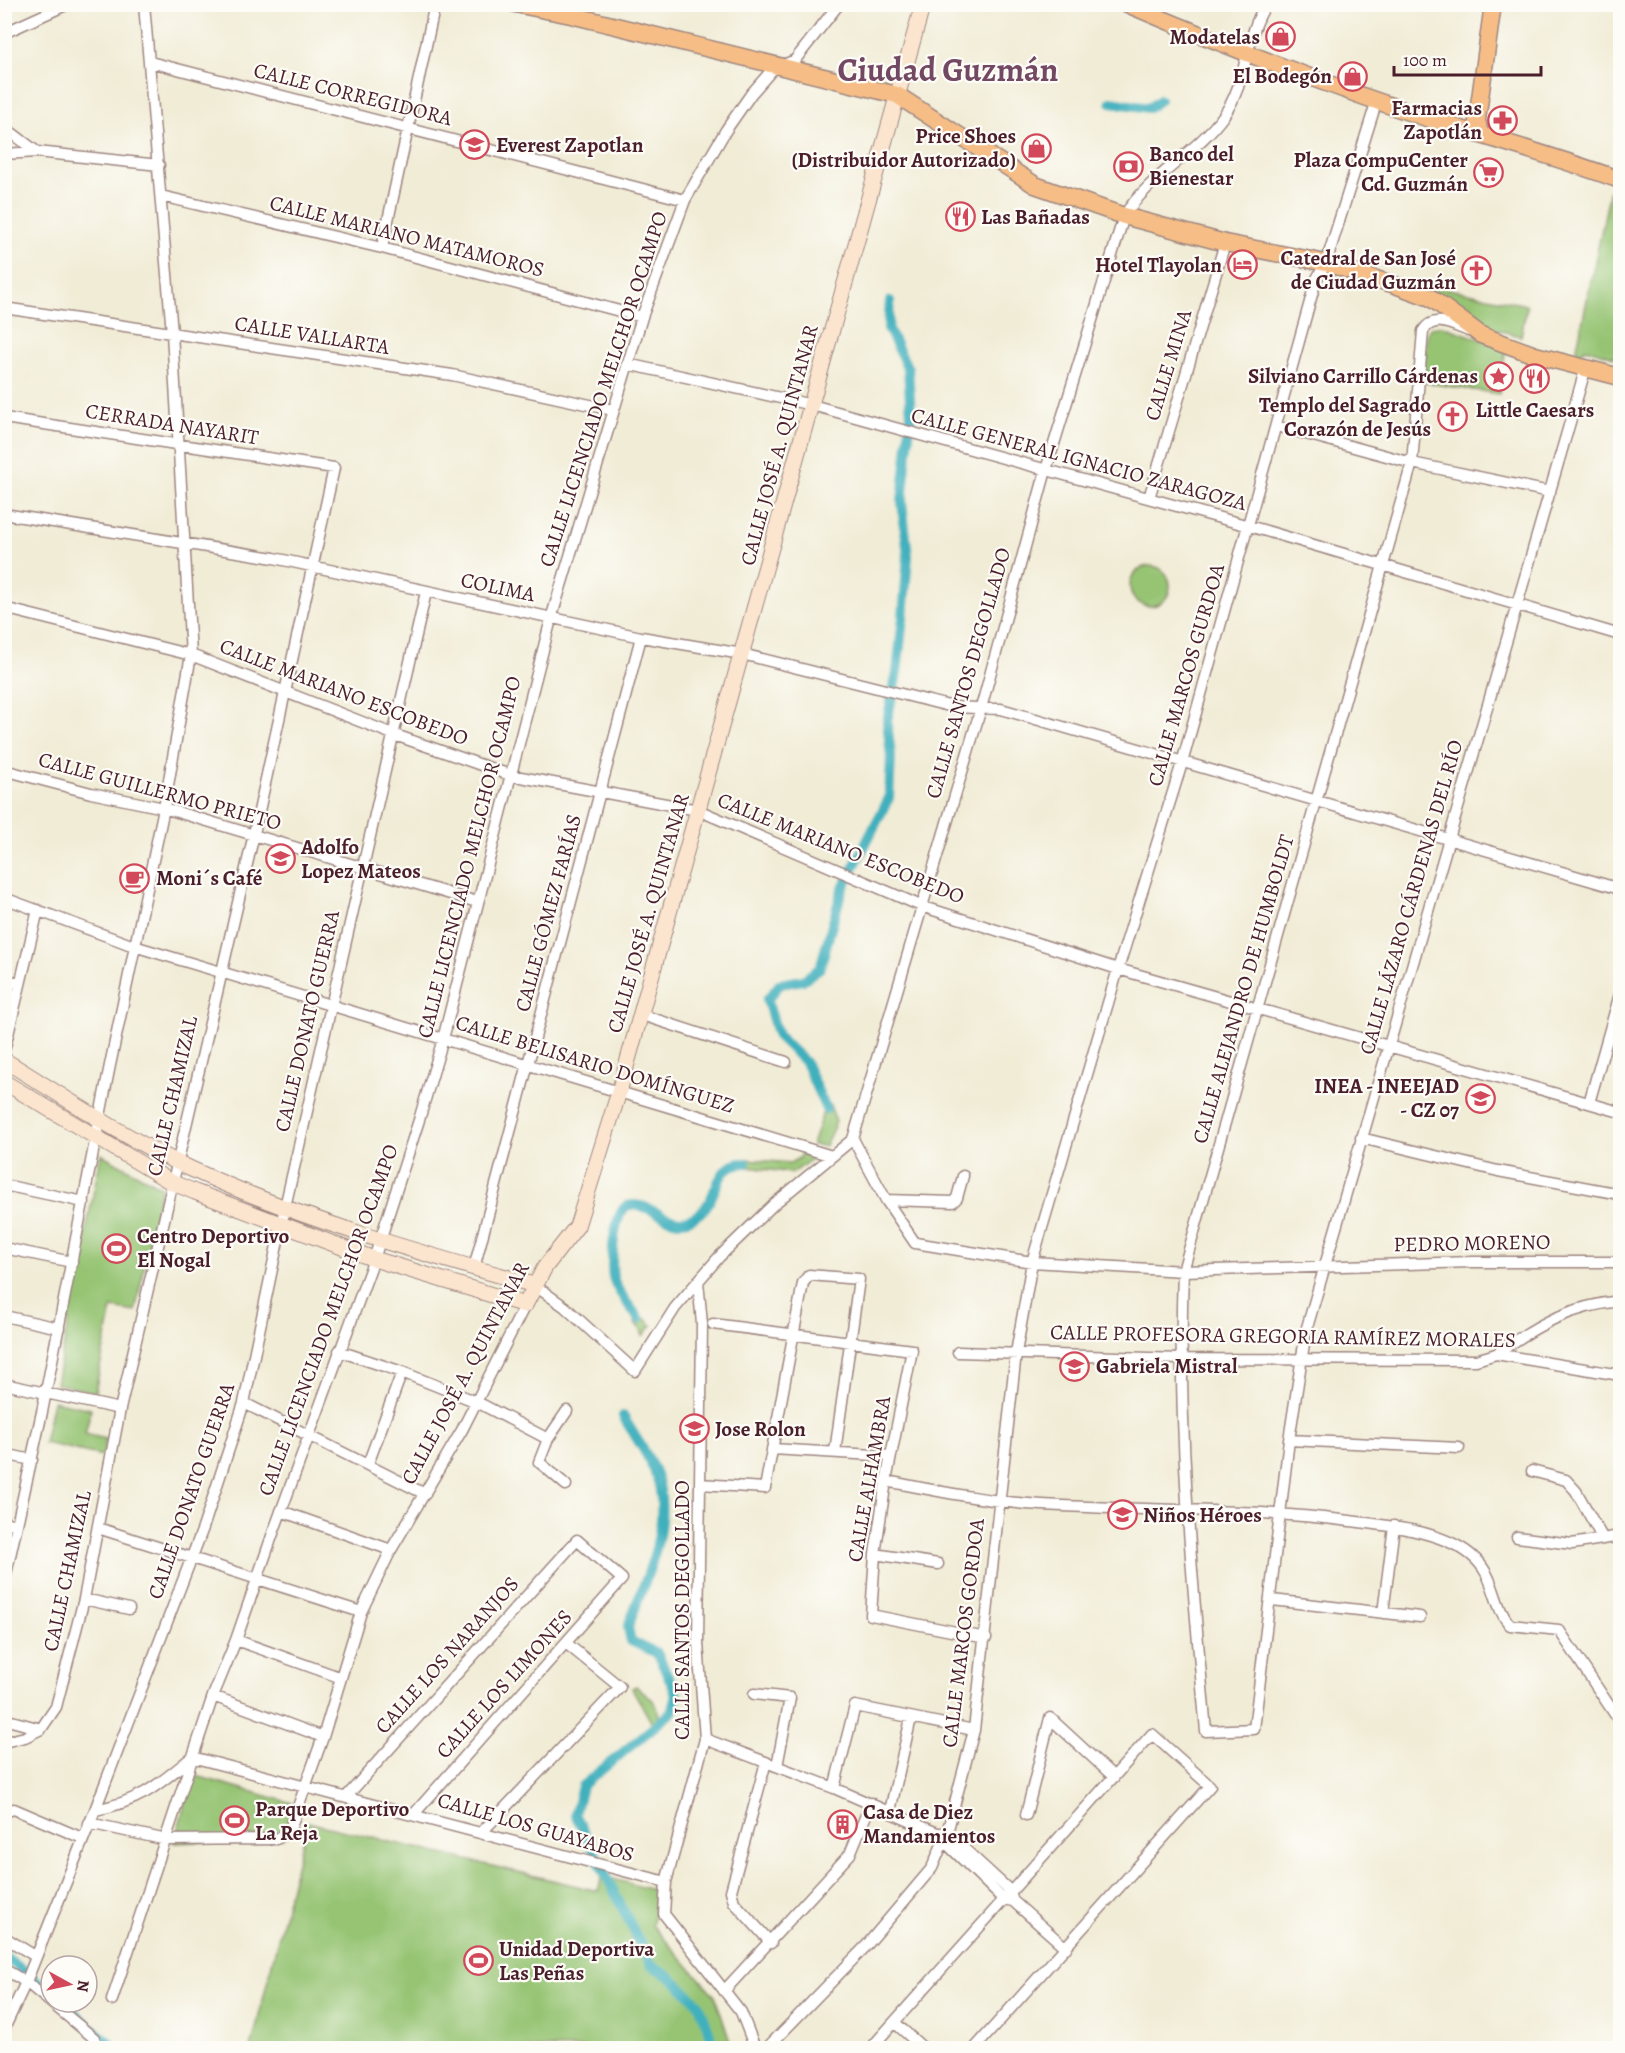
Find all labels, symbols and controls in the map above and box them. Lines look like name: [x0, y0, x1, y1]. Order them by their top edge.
shop icon: Modatelas: [1265, 21, 1297, 53]
place label: Modatelas: [1170, 23, 1260, 51]
scale bar: [1394, 39, 1541, 77]
district label: Ciudad Guzmán: [838, 47, 1058, 92]
text: 100 m: [1403, 48, 1447, 72]
street label: CALLE CORREGIDORA: [251, 56, 456, 132]
shop icon: El Bodegón: [1337, 60, 1369, 92]
place label: El Bodegón: [1233, 62, 1332, 90]
place label: Farmacias Zapotlán: [1391, 94, 1482, 146]
pharmacy icon: Farmacias Zapotlán: [1487, 104, 1519, 136]
place label: Price Shoes (Distribuidor Autorizado): [792, 122, 1016, 174]
school or university icon: Everest Zapotlan: [459, 129, 491, 161]
place label: Everest Zapotlan: [496, 131, 644, 159]
shop icon: Price Shoes (Distribuidor Autorizado): [1021, 132, 1053, 164]
place label: Banco del Bienestar: [1149, 140, 1234, 192]
place label: Plaza CompuCenter Cd. Guzmán: [1294, 146, 1468, 198]
bank icon: Banco del Bienestar: [1112, 150, 1144, 182]
supermarket icon: Plaza CompuCenter Cd. Guzmán: [1473, 156, 1505, 188]
street label: CALLE MARIANO MATAMOROS: [267, 188, 547, 284]
restaurant icon: Las Bañadas: [944, 201, 976, 233]
place label: Las Bañadas: [981, 203, 1090, 231]
street label: CALLE LICENCIADO MELCHOR OCAMPO: [532, 208, 674, 570]
place label: Catedral de San José de Ciudad Guzmán: [1281, 244, 1456, 296]
hotel icon: Hotel Tlayolan: [1227, 249, 1259, 281]
place label: Hotel Tlayolan: [1095, 251, 1222, 279]
church icon: Catedral de San José de Ciudad Guzmán: [1461, 254, 1493, 286]
street label: CALLE MINA: [1138, 305, 1198, 424]
street label: CALLE VALLARTA: [233, 309, 392, 361]
street label: CALLE JOSÉ A. QUINTANAR: [733, 321, 825, 569]
place icon: Silviano Carrillo Cárdenas: [1483, 360, 1515, 392]
place label: Silviano Carrillo Cárdenas: [1248, 362, 1478, 390]
restaurant icon: Little Caesars: [1519, 363, 1551, 395]
place label: Templo del Sagrado Corazón de Jesús: [1259, 391, 1431, 443]
street label: CERRADA NAYARIT: [83, 396, 261, 452]
place label: Little Caesars: [1476, 396, 1594, 424]
street label: CALLE GENERAL IGNACIO ZARAGOZA: [908, 401, 1250, 517]
church icon: Templo del Sagrado Corazón de Jesús: [1436, 401, 1468, 433]
street label: CALLE SANTOS DEGOLLADO: [919, 544, 1017, 802]
street label: CALLE MARCOS GURDOA: [1141, 560, 1231, 790]
street label: COLIMA: [458, 565, 538, 609]
street label: CALLE MARIANO ESCOBEDO: [216, 632, 472, 752]
street label: CALLE LICENCIADO MELCHOR OCAMPO: [410, 673, 528, 1041]
street label: CALLE LÁZARO CÁRDENAS DEL RÍO: [1353, 736, 1469, 1058]
street label: CALLE GUILLERMO PRIETO: [35, 745, 285, 837]
street label: CALLE MARIANO ESCOBEDO: [713, 786, 969, 910]
street label: CALLE JOSÉ A. QUINTANAR: [600, 790, 696, 1036]
street label: CALLE GÓMEZ FARÍAS: [508, 811, 588, 1015]
street label: CALLE ALEJANDRO DE HUMBOLDT: [1185, 831, 1301, 1147]
place label: Adolfo Lopez Mateos: [300, 833, 421, 885]
school or university icon: Adolfo Lopez Mateos: [264, 843, 296, 875]
cafe icon: Moni´s Café: [119, 862, 151, 894]
place label: Moni´s Café: [156, 864, 263, 892]
street label: CALLE DONATO GUERRA: [268, 907, 346, 1135]
street label: CALLE BELISARIO DOMÍNGUEZ: [452, 1008, 738, 1120]
street label: CALLE CHAMIZAL: [140, 1013, 204, 1179]
place label: INEA - INEEJAD - CZ 07: [1314, 1072, 1459, 1124]
school or university icon: INEA - INEEJAD - CZ 07: [1464, 1082, 1496, 1114]
street label: CALLE LICENCIADO MELCHOR OCAMPO: [251, 1140, 405, 1500]
place label: Centro Deportivo El Nogal: [137, 1222, 290, 1274]
street label: PEDRO MORENO: [1393, 1228, 1551, 1258]
sports icon: Centro Deportivo El Nogal: [100, 1232, 132, 1264]
street label: CALLE JOSÉ A. QUINTANAR: [394, 1257, 536, 1489]
street label: CALLE PROFESORA GREGORIA RAMÍREZ MORALES: [1050, 1318, 1516, 1354]
school or university icon: Gabriela Mistral: [1059, 1350, 1091, 1382]
place label: Gabriela Mistral: [1096, 1352, 1238, 1380]
street label: CALLE DONATO GUERRA: [141, 1378, 241, 1603]
street label: CALLE ALHAMBRA: [841, 1393, 898, 1564]
school or university icon: Jose Rolon: [678, 1413, 710, 1445]
place label: Jose Rolon: [715, 1415, 806, 1443]
street label: CALLE SANTOS DEGOLLADO: [668, 1480, 696, 1740]
street label: CALLE CHAMIZAL: [36, 1488, 98, 1654]
school or university icon: Niños Héroes: [1106, 1499, 1138, 1531]
place label: Niños Héroes: [1143, 1501, 1262, 1529]
street label: CALLE MARCOS GORDOA: [935, 1516, 991, 1749]
street label: CALLE LOS NARANJOS: [369, 1570, 525, 1740]
street label: CALLE LOS LIMONES: [430, 1603, 578, 1765]
street label: CALLE LOS GUAYABOS: [434, 1786, 638, 1868]
place label: Parque Deportivo La Reja: [255, 1795, 409, 1847]
place label: Casa de Diez Mandamientos: [863, 1798, 995, 1850]
sports icon: Parque Deportivo La Reja: [218, 1805, 250, 1837]
building icon: Casa de Diez Mandamientos: [826, 1808, 858, 1840]
place label: Unidad Deportiva Las Peñas: [499, 1935, 655, 1987]
sports icon: Unidad Deportiva Las Peñas: [462, 1945, 494, 1977]
north arrow: [39, 1954, 99, 2014]
text: N: [71, 1979, 95, 1994]

